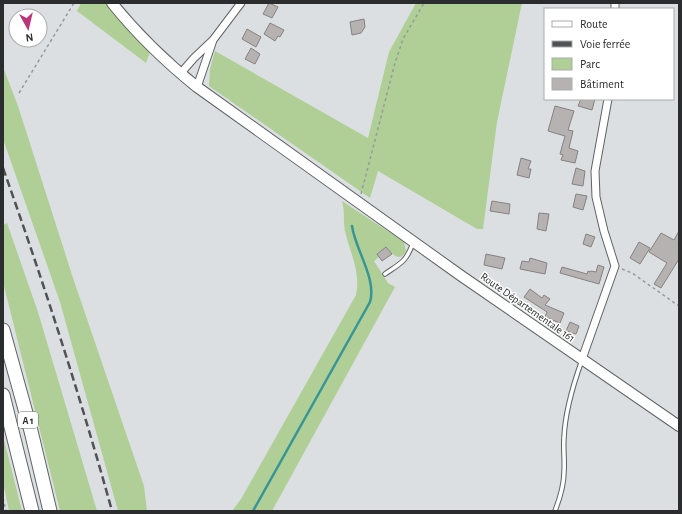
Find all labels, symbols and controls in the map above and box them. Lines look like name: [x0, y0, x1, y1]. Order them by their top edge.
north arrow: [8, 8, 48, 48]
legend: [544, 8, 674, 100]
text: Route: [580, 18, 607, 30]
text: N: [25, 31, 34, 43]
text: Voie ferrée: [580, 38, 630, 50]
text: Parc: [580, 58, 600, 70]
text: Bâtiment: [580, 78, 624, 90]
street label: Route Départementale 161: [479, 271, 577, 344]
road number: A 1: [18, 412, 38, 428]

